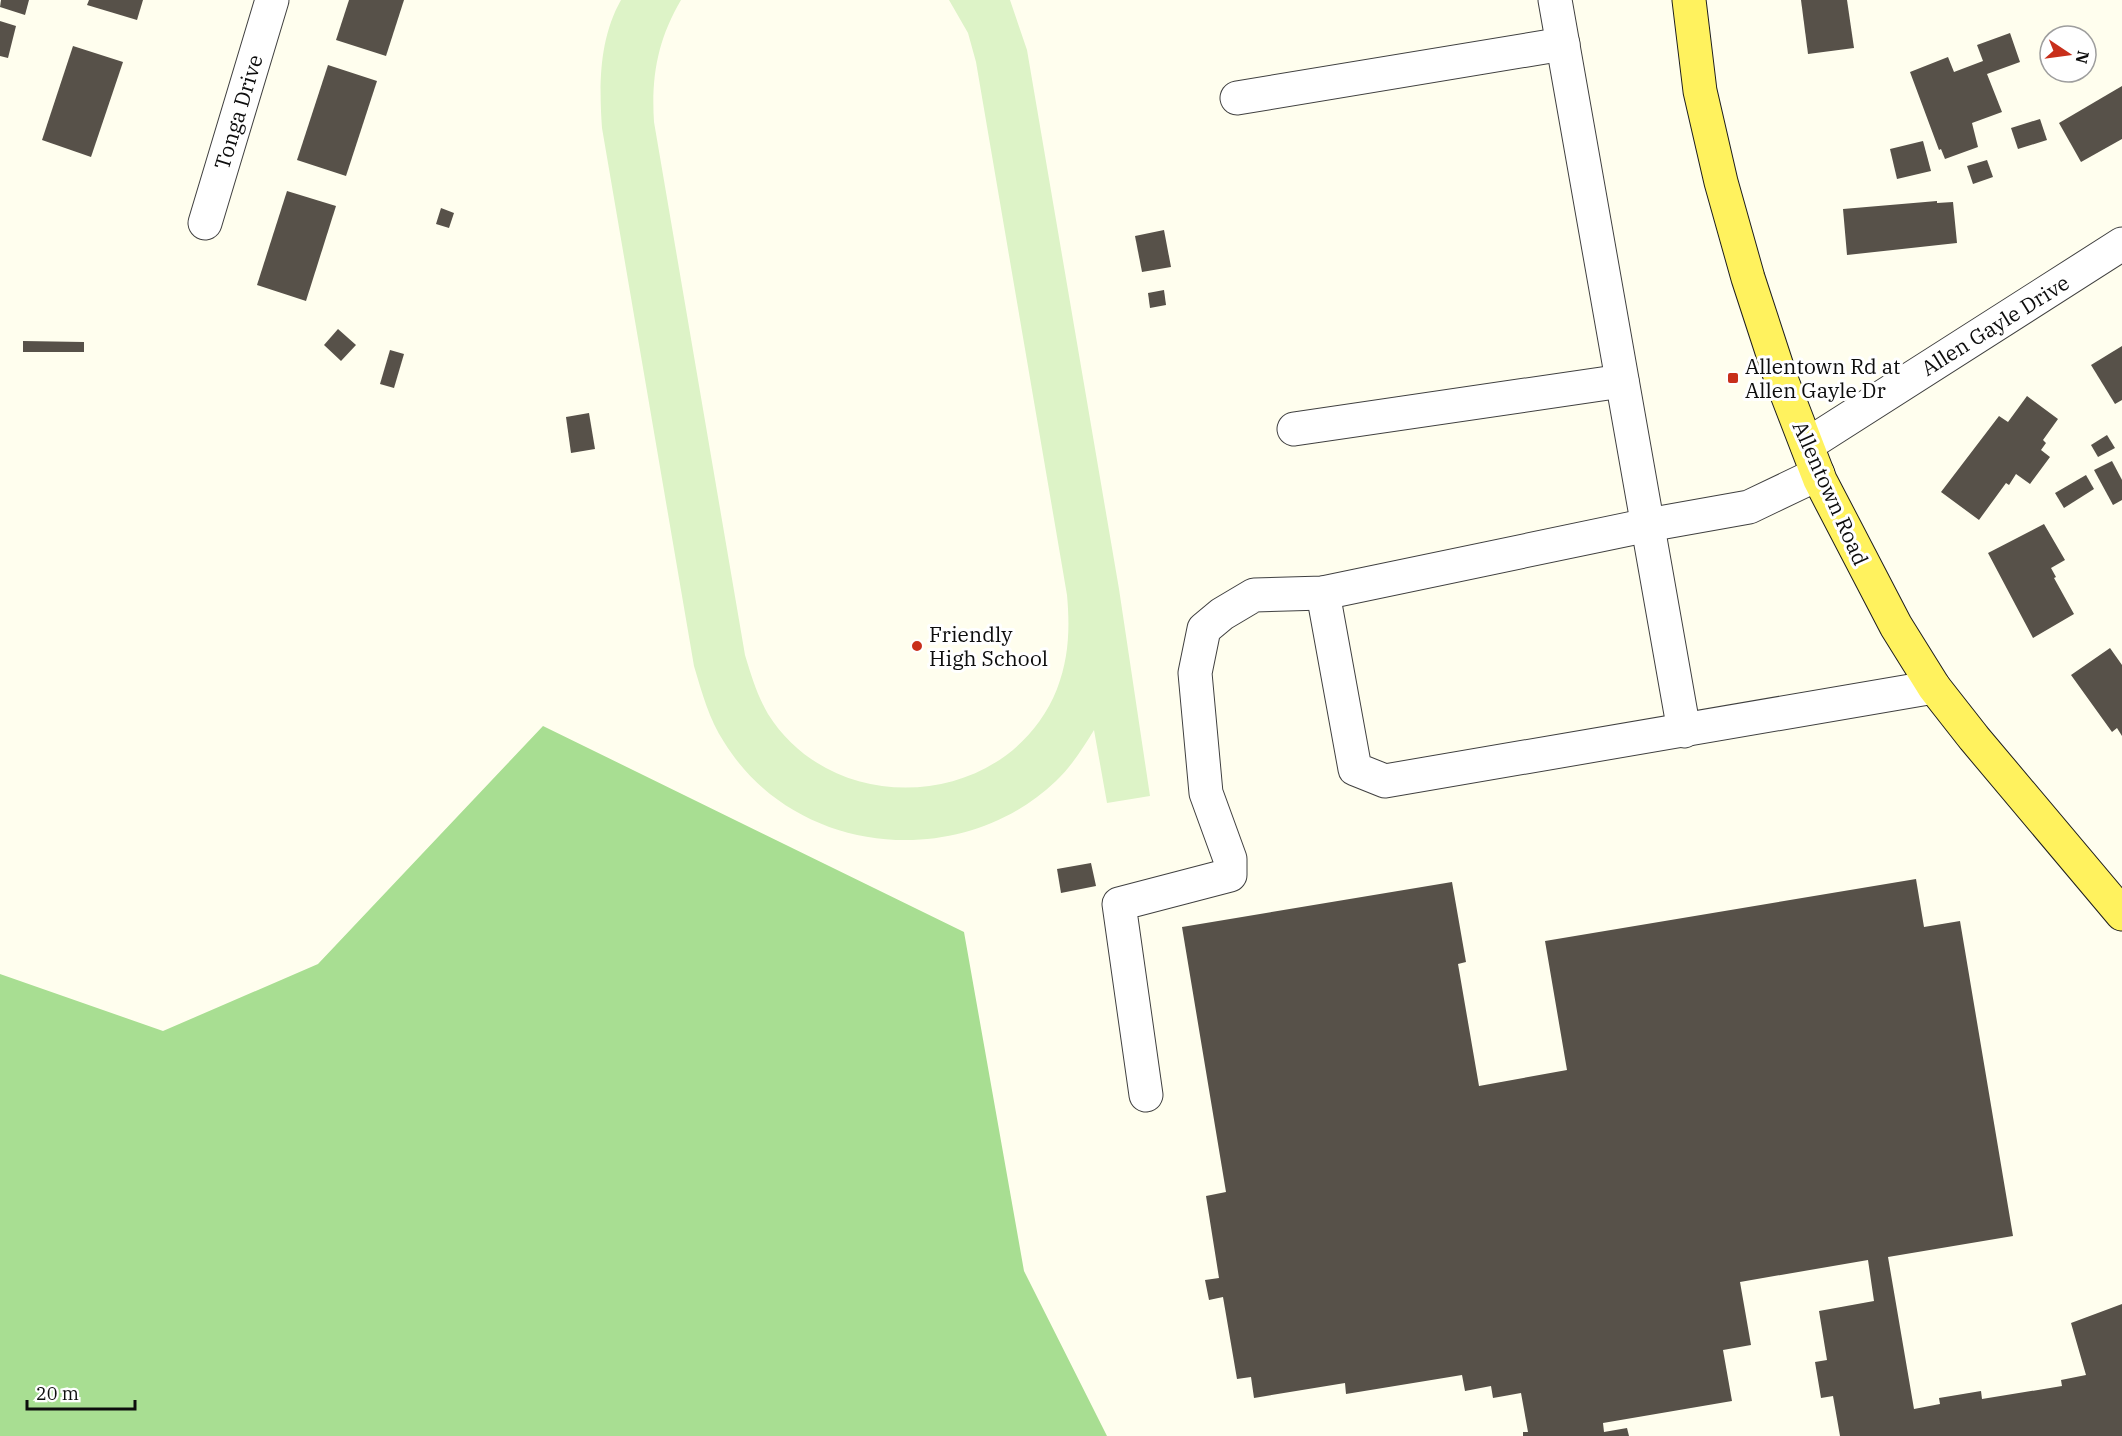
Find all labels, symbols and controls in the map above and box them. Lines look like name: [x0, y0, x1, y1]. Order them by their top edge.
north arrow: [2038, 24, 2098, 84]
text: N: [2071, 49, 2094, 66]
street label: Tonga Drive: [207, 51, 269, 173]
street label: Allen Gayle Drive: [1916, 268, 2074, 382]
place label: Allentown Rd at Allen Gayle Dr: [1745, 352, 1900, 404]
marker: Allentown Rd at Allen Gayle Dr: [1726, 371, 1740, 385]
street label: Allentown Road: [1787, 416, 1875, 570]
place label: Friendly High School: [929, 620, 1048, 672]
marker: Friendly High School: [910, 639, 924, 653]
scale bar: [27, 1373, 135, 1411]
text: 20 m: [36, 1382, 79, 1405]

